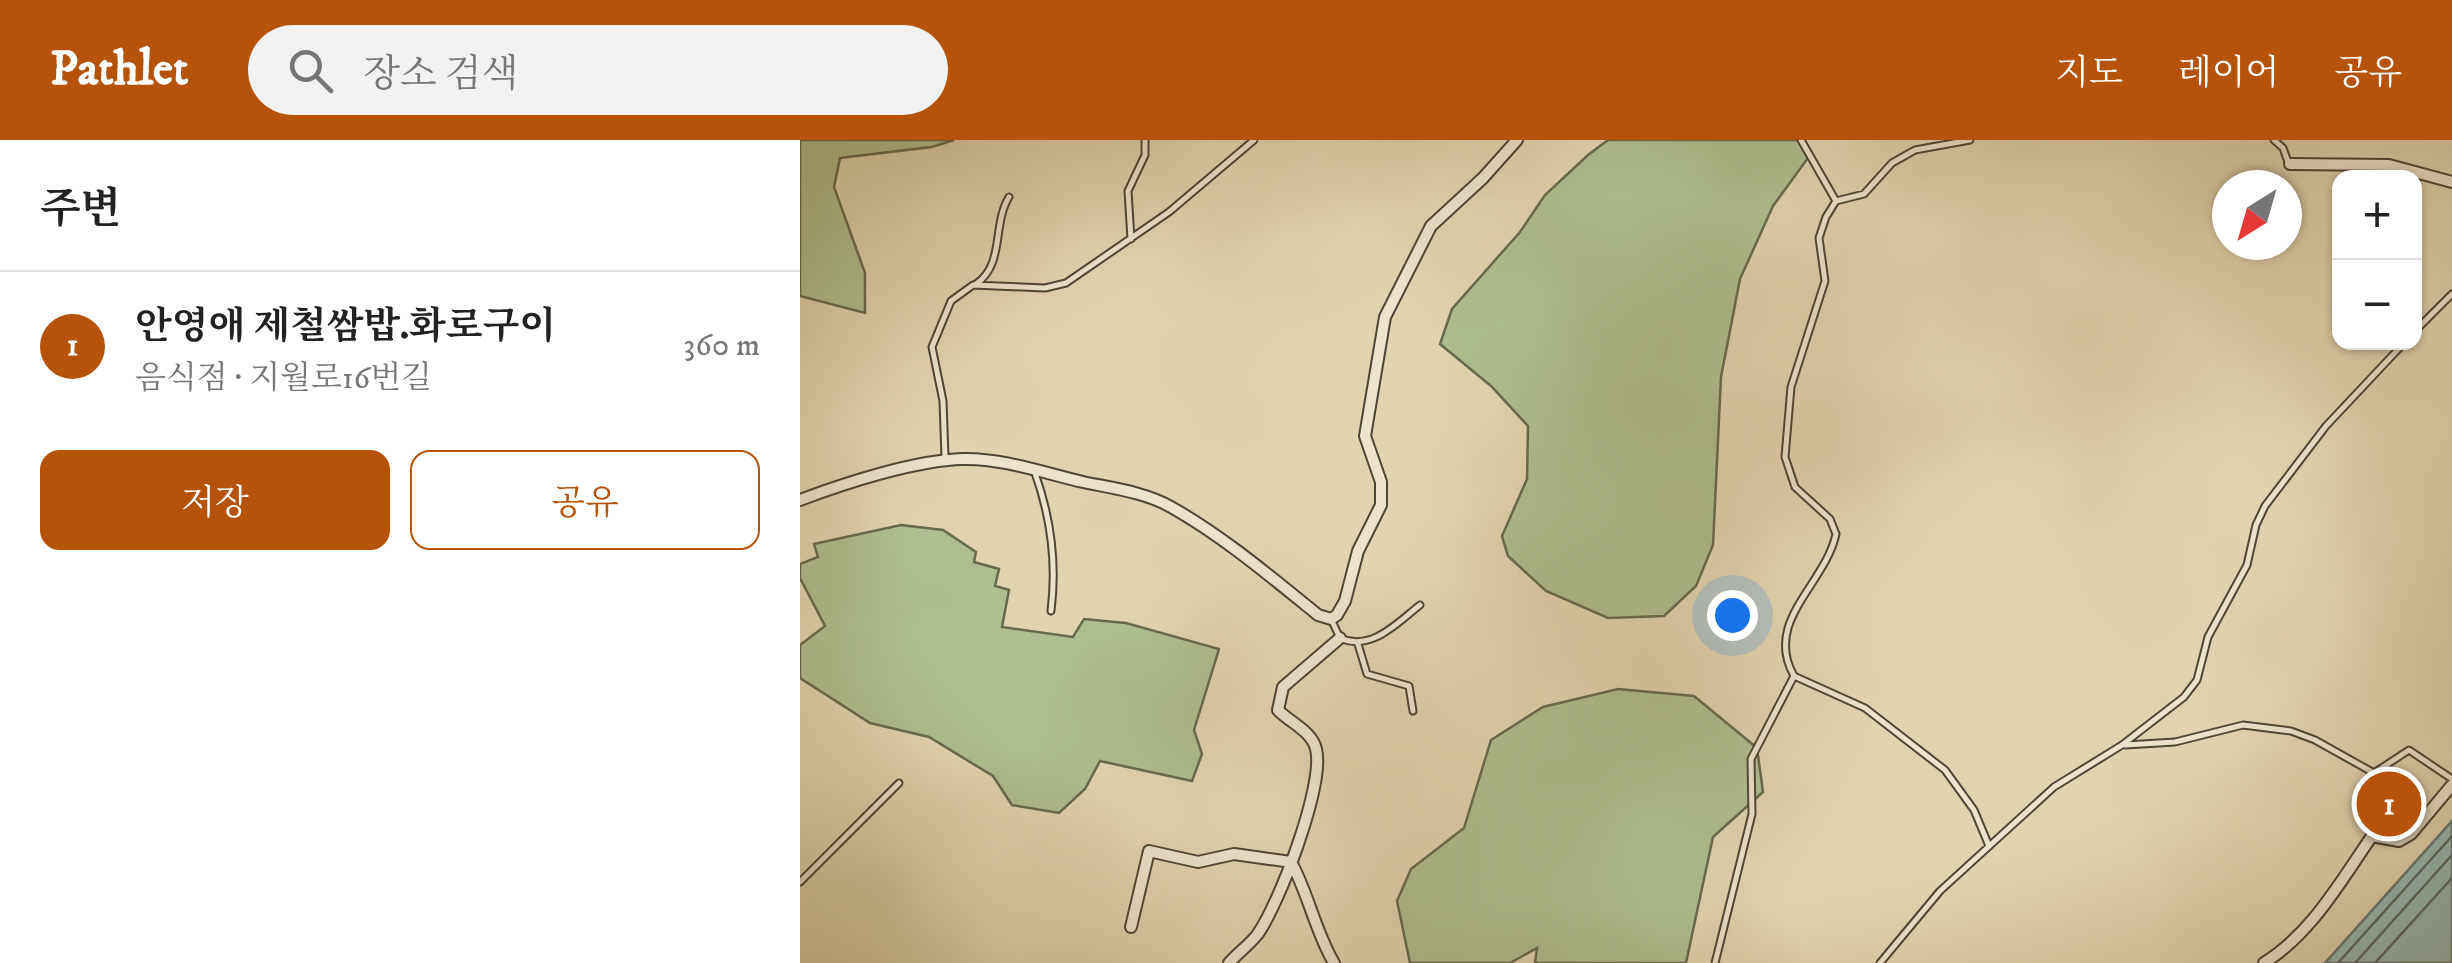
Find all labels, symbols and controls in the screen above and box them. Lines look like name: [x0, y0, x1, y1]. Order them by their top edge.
search box: [248, 25, 948, 115]
text: Pathlet: [50, 40, 188, 100]
icon: search: [283, 43, 338, 98]
text: 장소 검색: [363, 51, 518, 99]
text: 지도: [2055, 52, 2123, 96]
text: 레이어: [2178, 52, 2279, 96]
text: 공유: [2334, 52, 2402, 96]
north arrow: [2212, 170, 2302, 260]
map controls: [2332, 170, 2422, 350]
button: +: [2332, 170, 2422, 260]
text: 주변: [40, 184, 121, 236]
button: −: [2332, 260, 2422, 350]
text: 안영애 제철쌈밥.화로구이: [135, 303, 556, 351]
text: 1: [67, 326, 78, 366]
text: 360 m: [683, 326, 760, 366]
text: 음식점 · 지월로16번길: [135, 359, 432, 399]
button: 저장: [40, 450, 390, 550]
button: 공유: [410, 450, 760, 550]
your location: [1707, 590, 1758, 641]
pin: 1: [2356, 766, 2422, 842]

